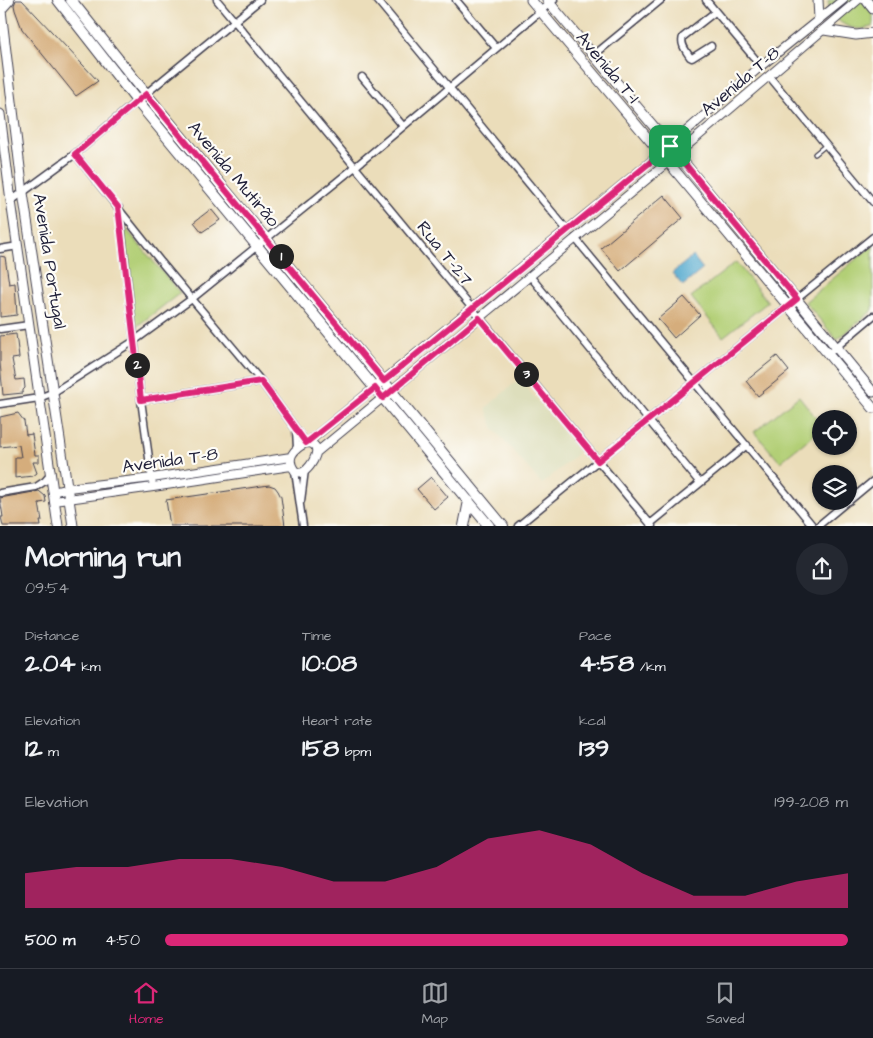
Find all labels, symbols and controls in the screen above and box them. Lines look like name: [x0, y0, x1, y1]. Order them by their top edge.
street label: Avenida T-1: [570, 26, 645, 109]
street label: Avenida T-8: [695, 41, 786, 122]
street label: Avenida Mutirão: [182, 116, 285, 233]
pin: [649, 125, 691, 167]
icon: arrive: [656, 132, 684, 160]
street label: Avenida Portugal: [25, 191, 73, 331]
street label: Rua T-27: [411, 216, 478, 291]
pin: 1: [268, 244, 294, 268]
text: 1: [281, 246, 282, 266]
pin: 2: [124, 352, 150, 378]
text: 2: [133, 355, 142, 375]
pin: 3: [514, 362, 538, 386]
text: 3: [523, 364, 530, 384]
map controls: [812, 410, 857, 510]
button: locate: [812, 410, 857, 455]
street label: Avenida T-8: [121, 441, 220, 480]
button: layers: [812, 465, 857, 510]
text: Morning run: [25, 538, 181, 577]
button: share: [796, 543, 848, 595]
text: 09:54: [25, 577, 69, 599]
text: Distance: [25, 626, 79, 646]
text: Time: [302, 626, 331, 646]
text: Pace: [579, 626, 611, 646]
text: 2.04: [25, 646, 76, 681]
text: 10:08: [302, 646, 357, 681]
text: 4:58: [579, 646, 634, 681]
text: km: [76, 657, 101, 677]
text: /km: [634, 657, 666, 677]
text: Elevation: [25, 711, 80, 731]
text: Heart rate: [302, 711, 372, 731]
text: kcal: [579, 711, 606, 731]
text: 12: [25, 731, 43, 766]
text: 158: [302, 731, 339, 766]
text: 139: [579, 731, 609, 766]
text: m: [43, 742, 59, 762]
text: bpm: [339, 742, 371, 762]
text: Elevation: [25, 791, 88, 813]
text: 199–208 m: [774, 791, 848, 813]
text: 500 m: [25, 929, 75, 951]
text: 4:50: [105, 929, 140, 951]
tab: Home: [129, 979, 164, 1029]
tab: Map: [421, 979, 449, 1029]
tab: Saved: [706, 979, 744, 1029]

